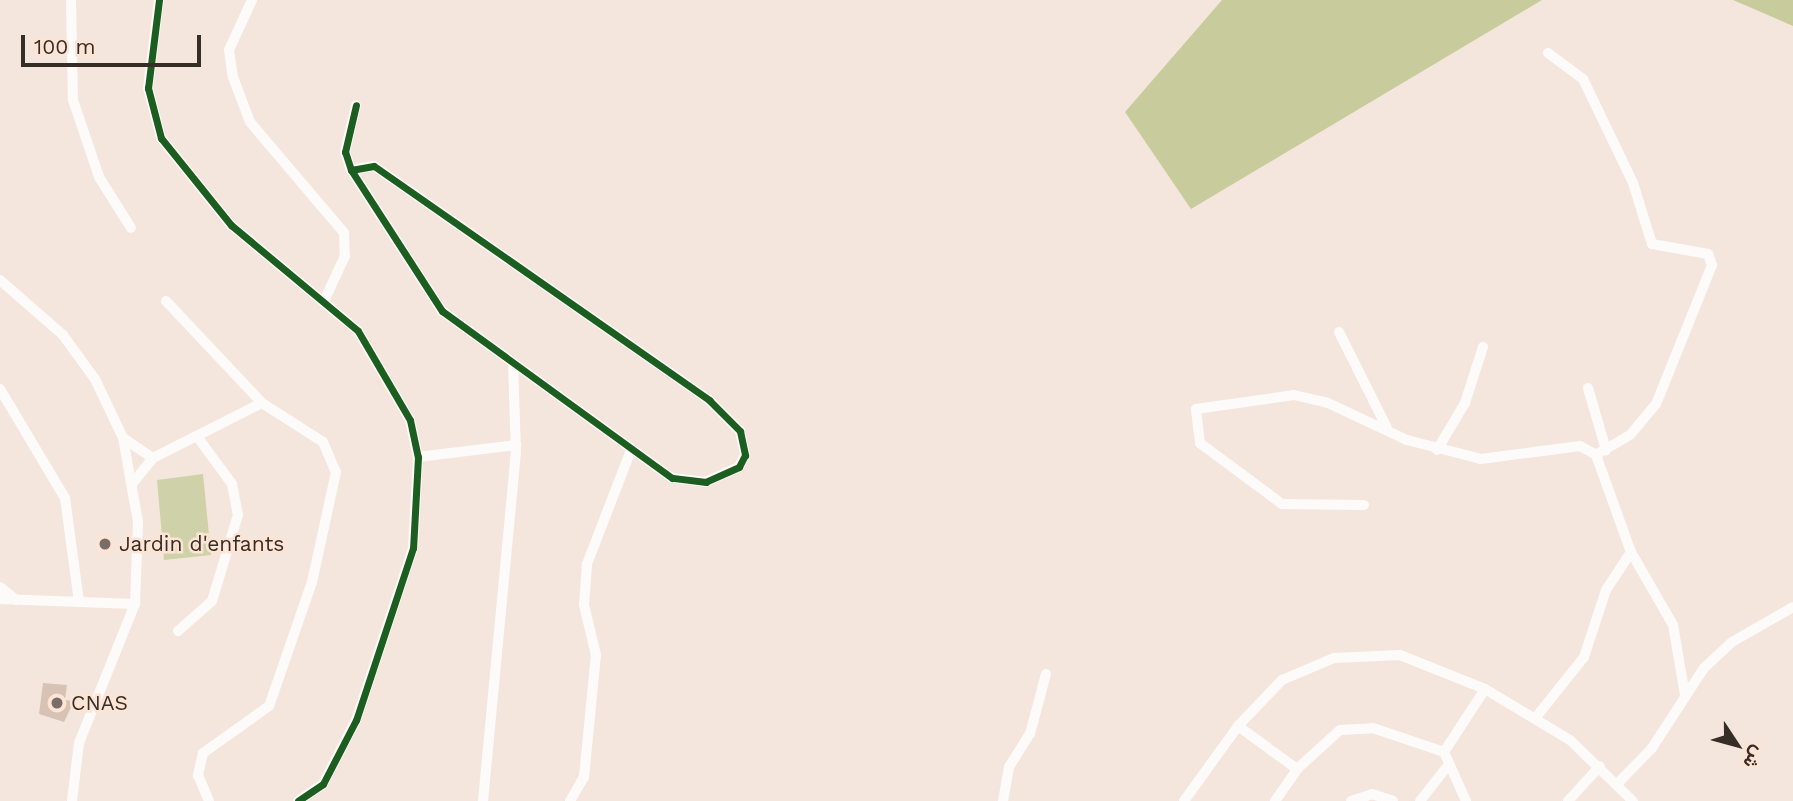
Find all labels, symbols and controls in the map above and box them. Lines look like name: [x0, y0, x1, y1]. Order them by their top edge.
scale bar: [24, 21, 205, 65]
text: 100 m: [34, 34, 96, 59]
place label: Jardin d'enfants: [119, 531, 284, 557]
marker: Jardin d'enfants: [97, 536, 113, 552]
place label: CNAS: [71, 690, 128, 716]
marker: CNAS: [49, 695, 65, 711]
north arrow: [1702, 710, 1772, 780]
text: ش: [1738, 742, 1770, 774]

